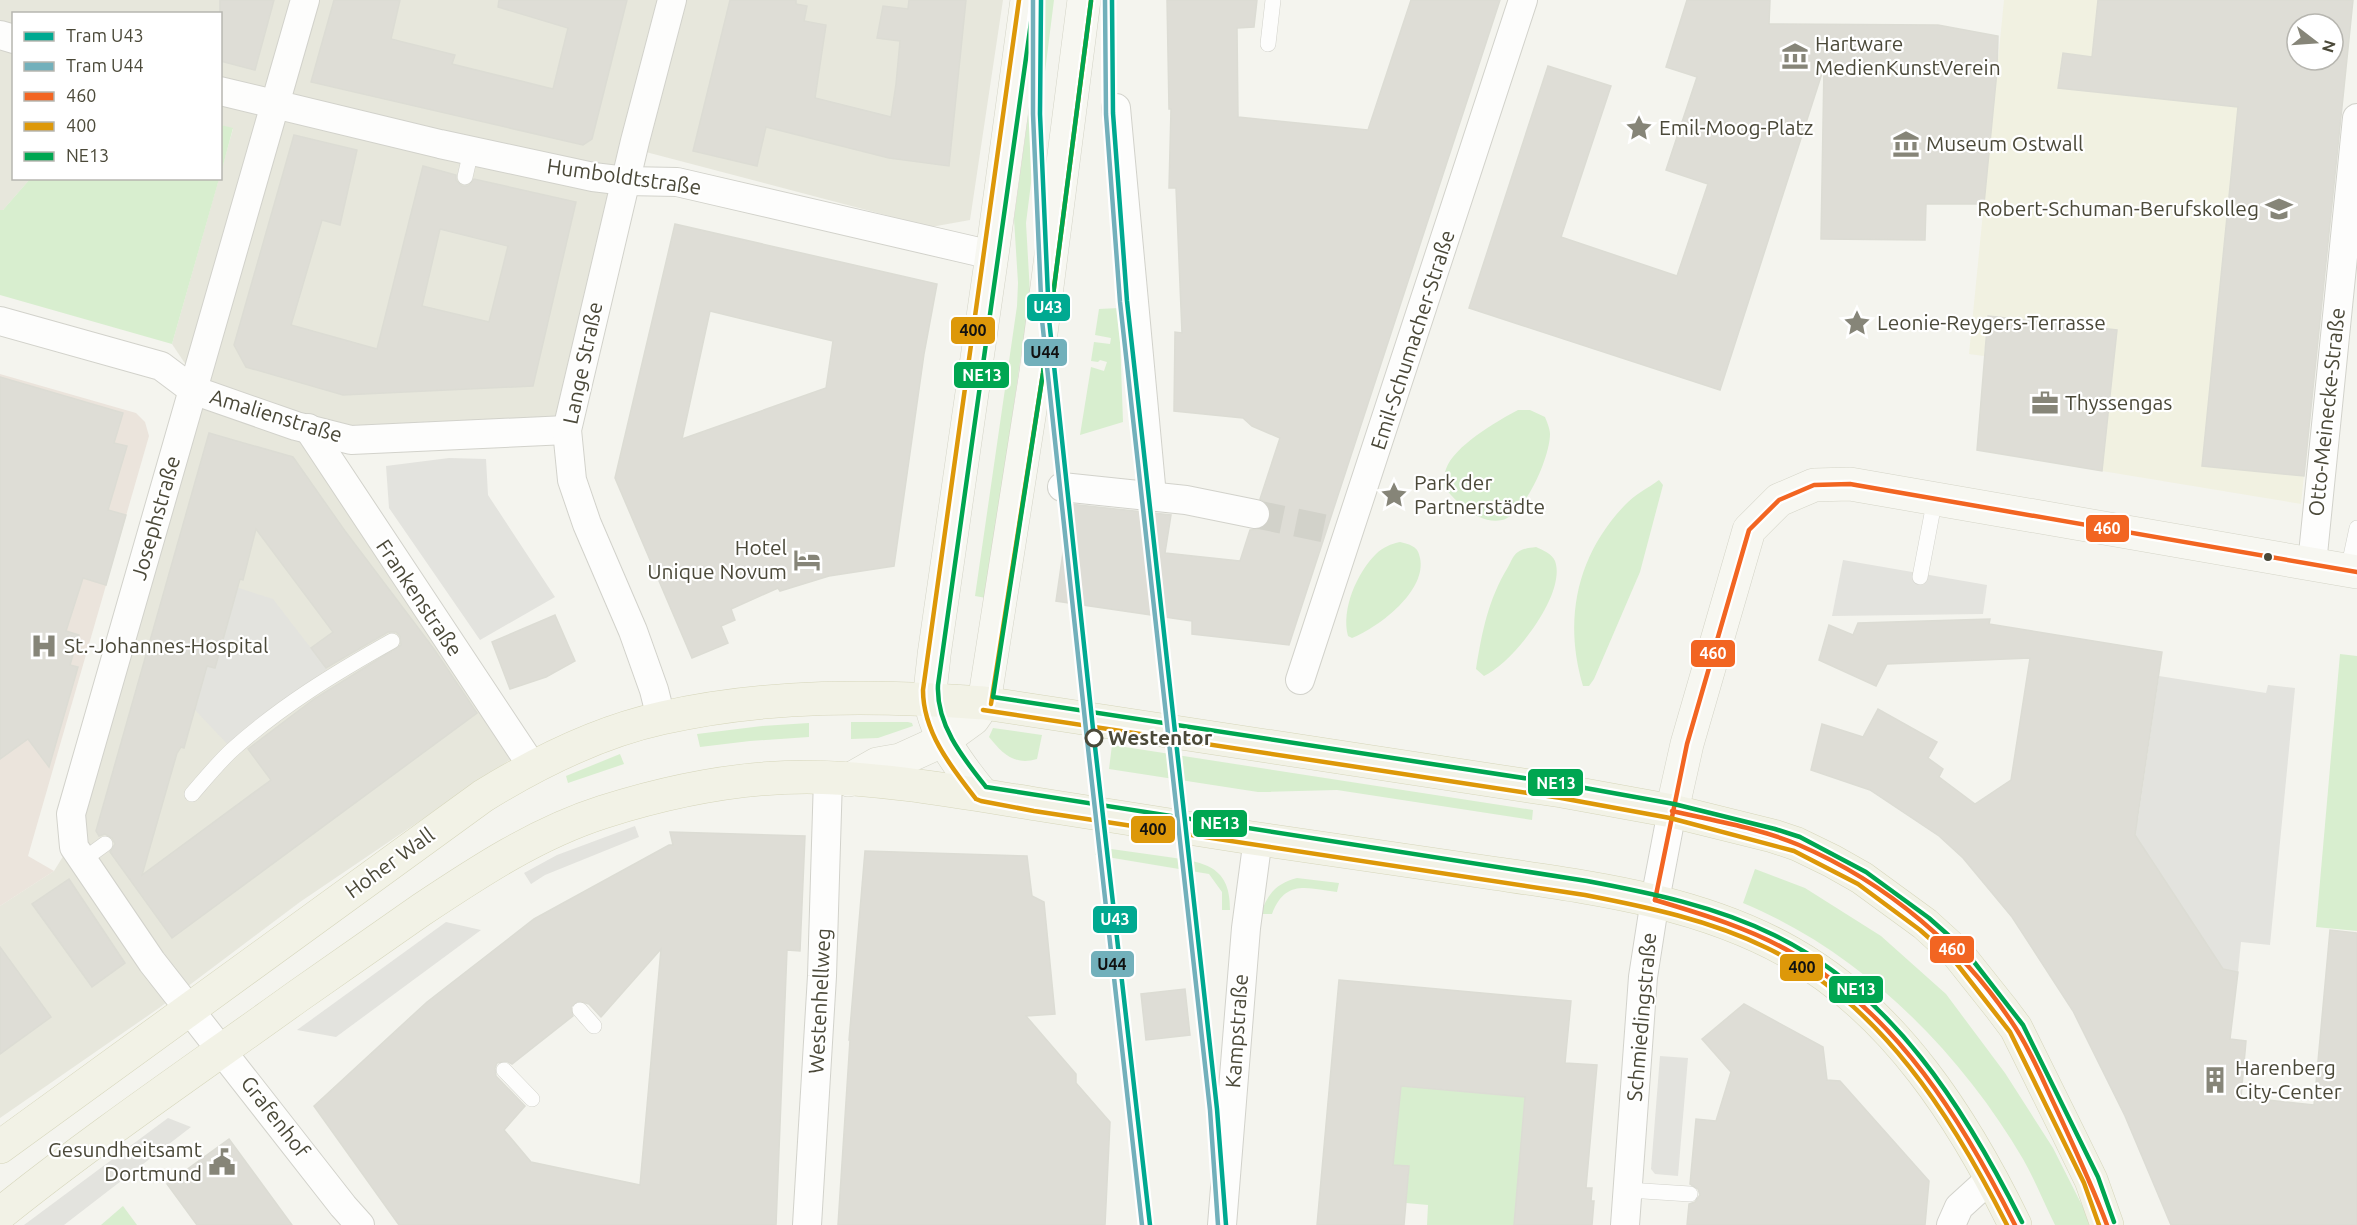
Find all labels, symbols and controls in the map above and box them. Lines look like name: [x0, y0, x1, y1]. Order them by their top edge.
legend: [12, 12, 222, 180]
north arrow: [2285, 12, 2345, 72]
text: Tram U43: [66, 25, 144, 45]
place label: Hartware MedienKunstVerein: [1815, 31, 2001, 79]
text: N: [2319, 38, 2340, 55]
museum icon: Hartware MedienKunstVerein: [1780, 41, 1810, 71]
text: Tram U44: [66, 55, 144, 75]
text: 460: [66, 85, 96, 105]
place icon: Emil-Moog-Platz: [1624, 113, 1654, 143]
text: 400: [66, 115, 96, 135]
place label: Emil-Moog-Platz: [1659, 115, 1813, 139]
museum icon: Museum Ostwall: [1891, 129, 1921, 159]
place label: Museum Ostwall: [1926, 131, 2084, 155]
text: NE13: [66, 145, 109, 165]
street label: Humboldtstraße: [545, 153, 703, 199]
school or university icon: Robert-Schuman-Berufskolleg: [2264, 194, 2294, 224]
place label: Robert-Schuman-Berufskolleg: [1977, 196, 2259, 220]
street label: Emil-Schumacher-Straße: [1365, 227, 1459, 453]
line badge: U43: [1026, 293, 1071, 322]
text: U43: [1033, 298, 1063, 316]
street label: Lange Straße: [557, 300, 607, 426]
street label: Otto-Meinecke-Straße: [2303, 306, 2349, 517]
place icon: Leonie-Reygers-Terrasse: [1842, 308, 1872, 338]
place label: Leonie-Reygers-Terrasse: [1877, 310, 2106, 334]
line badge: 400: [950, 316, 996, 345]
text: 400: [959, 321, 987, 339]
line badge: U44: [1023, 338, 1068, 367]
text: U44: [1030, 343, 1060, 361]
line badge: NE13: [953, 361, 1010, 389]
text: NE13: [962, 366, 1002, 384]
street label: Amalienstraße: [207, 384, 345, 447]
office icon: Thyssengas: [2030, 388, 2060, 418]
place label: Thyssengas: [2065, 390, 2172, 414]
street label: Josephstraße: [126, 453, 184, 583]
place label: Park der Partnerstädte: [1414, 470, 1545, 518]
place icon: Park der Partnerstädte: [1379, 480, 1409, 510]
line badge: 460: [2085, 514, 2130, 543]
text: 460: [2093, 519, 2121, 537]
street label: Frankenstraße: [372, 535, 468, 660]
place label: Hotel Unique Novum: [647, 535, 787, 583]
hotel icon: Hotel Unique Novum: [792, 545, 822, 575]
unlabelled marker: [2262, 551, 2274, 563]
hospital icon: St.-Johannes-Hospital: [29, 631, 59, 661]
place label: St.-Johannes-Hospital: [64, 633, 268, 657]
line badge: 460: [1690, 639, 1736, 668]
text: 460: [1699, 644, 1727, 662]
place label: Westentor: [1108, 725, 1213, 749]
marker: Westentor: [1085, 729, 1103, 747]
line badge: NE13: [1527, 768, 1584, 797]
text: NE13: [1536, 774, 1576, 792]
line badge: NE13: [1192, 809, 1248, 838]
text: NE13: [1200, 814, 1240, 832]
line badge: 400: [1130, 815, 1176, 844]
text: 400: [1139, 820, 1167, 838]
street label: Hoher Wall: [340, 822, 439, 902]
line badge: U43: [1092, 905, 1138, 934]
text: U43: [1100, 910, 1130, 928]
street label: Westenhellweg: [803, 927, 835, 1075]
street label: Schmiedingstraße: [1622, 931, 1660, 1102]
line badge: 460: [1929, 935, 1975, 964]
text: 460: [1938, 940, 1966, 958]
line badge: U44: [1090, 950, 1135, 978]
line badge: 400: [1779, 953, 1824, 982]
text: U44: [1097, 955, 1127, 973]
text: 400: [1788, 958, 1816, 976]
street label: Kampstraße: [1220, 973, 1252, 1089]
line badge: NE13: [1828, 975, 1884, 1004]
text: NE13: [1836, 980, 1876, 998]
place label: Harenberg City-Center: [2235, 1055, 2342, 1103]
building icon: Harenberg City-Center: [2200, 1065, 2230, 1095]
street label: Grafenhof: [237, 1071, 316, 1163]
place label: Gesundheitsamt Dortmund: [48, 1137, 202, 1185]
public building icon: Gesundheitsamt Dortmund: [207, 1147, 237, 1177]

